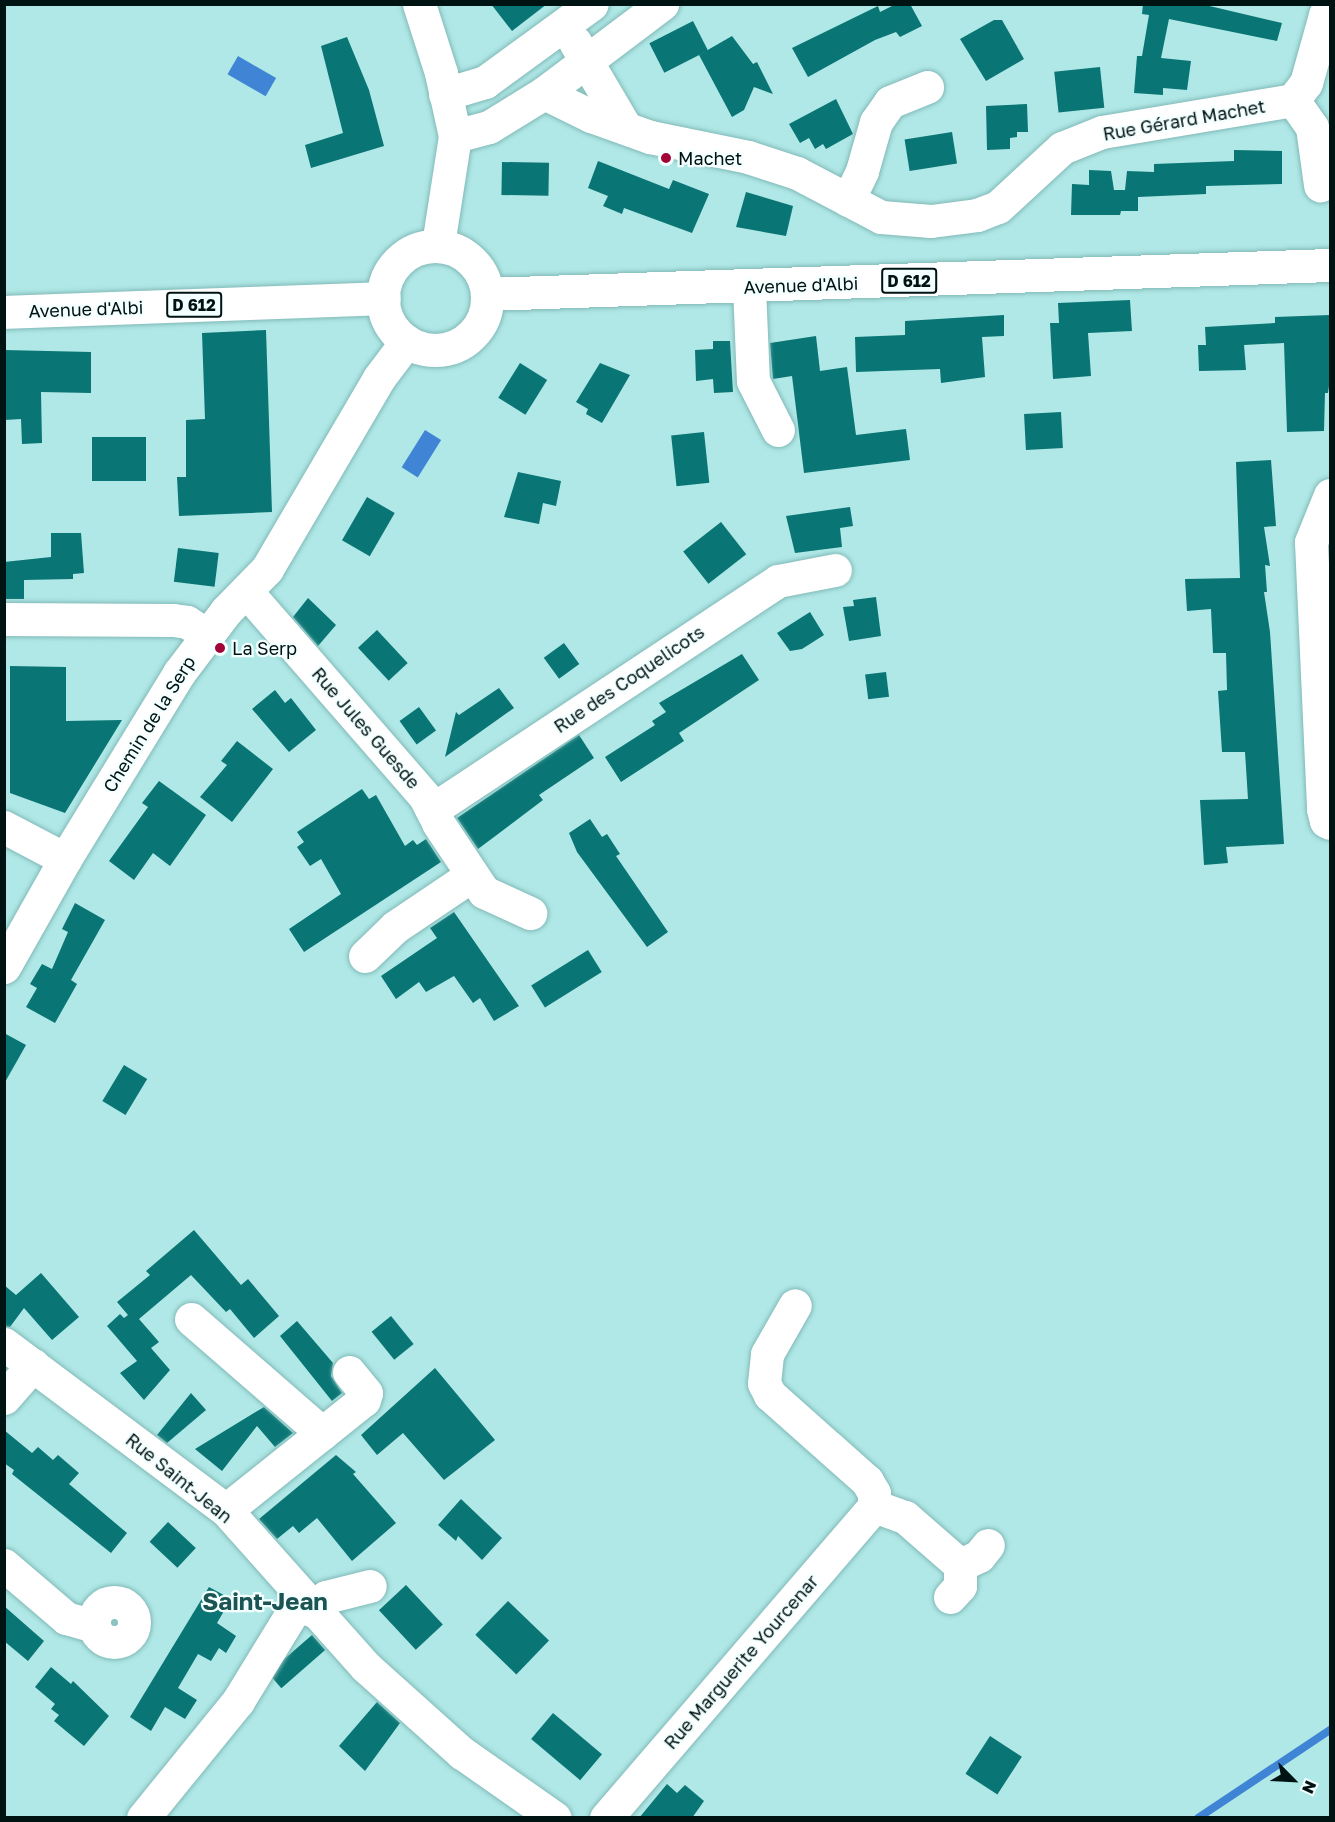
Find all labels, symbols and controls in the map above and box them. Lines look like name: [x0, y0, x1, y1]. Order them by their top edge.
street label: Rue Gérard Machet: [1101, 95, 1267, 145]
place label: Machet: [678, 147, 742, 169]
marker: Machet: [659, 151, 673, 165]
road number: D 612: [880, 268, 938, 294]
street label: Avenue d'Albi: [743, 272, 859, 298]
road number: D 612: [166, 292, 222, 318]
street label: Avenue d'Albi: [28, 296, 144, 322]
street label: Rue des Coquelicots: [550, 621, 708, 737]
place label: La Serp: [232, 637, 297, 659]
marker: La Serp: [213, 641, 227, 655]
street label: Chemin de la Serp: [98, 652, 200, 796]
street label: Rue Jules Guesde: [307, 663, 425, 793]
street label: Rue Saint-Jean: [122, 1429, 236, 1527]
street label: Rue Marguerite Yourcenar: [659, 1570, 823, 1754]
district label: Saint-Jean: [202, 1587, 328, 1615]
north arrow: [1263, 1750, 1323, 1810]
text: N: [1298, 1778, 1321, 1797]

